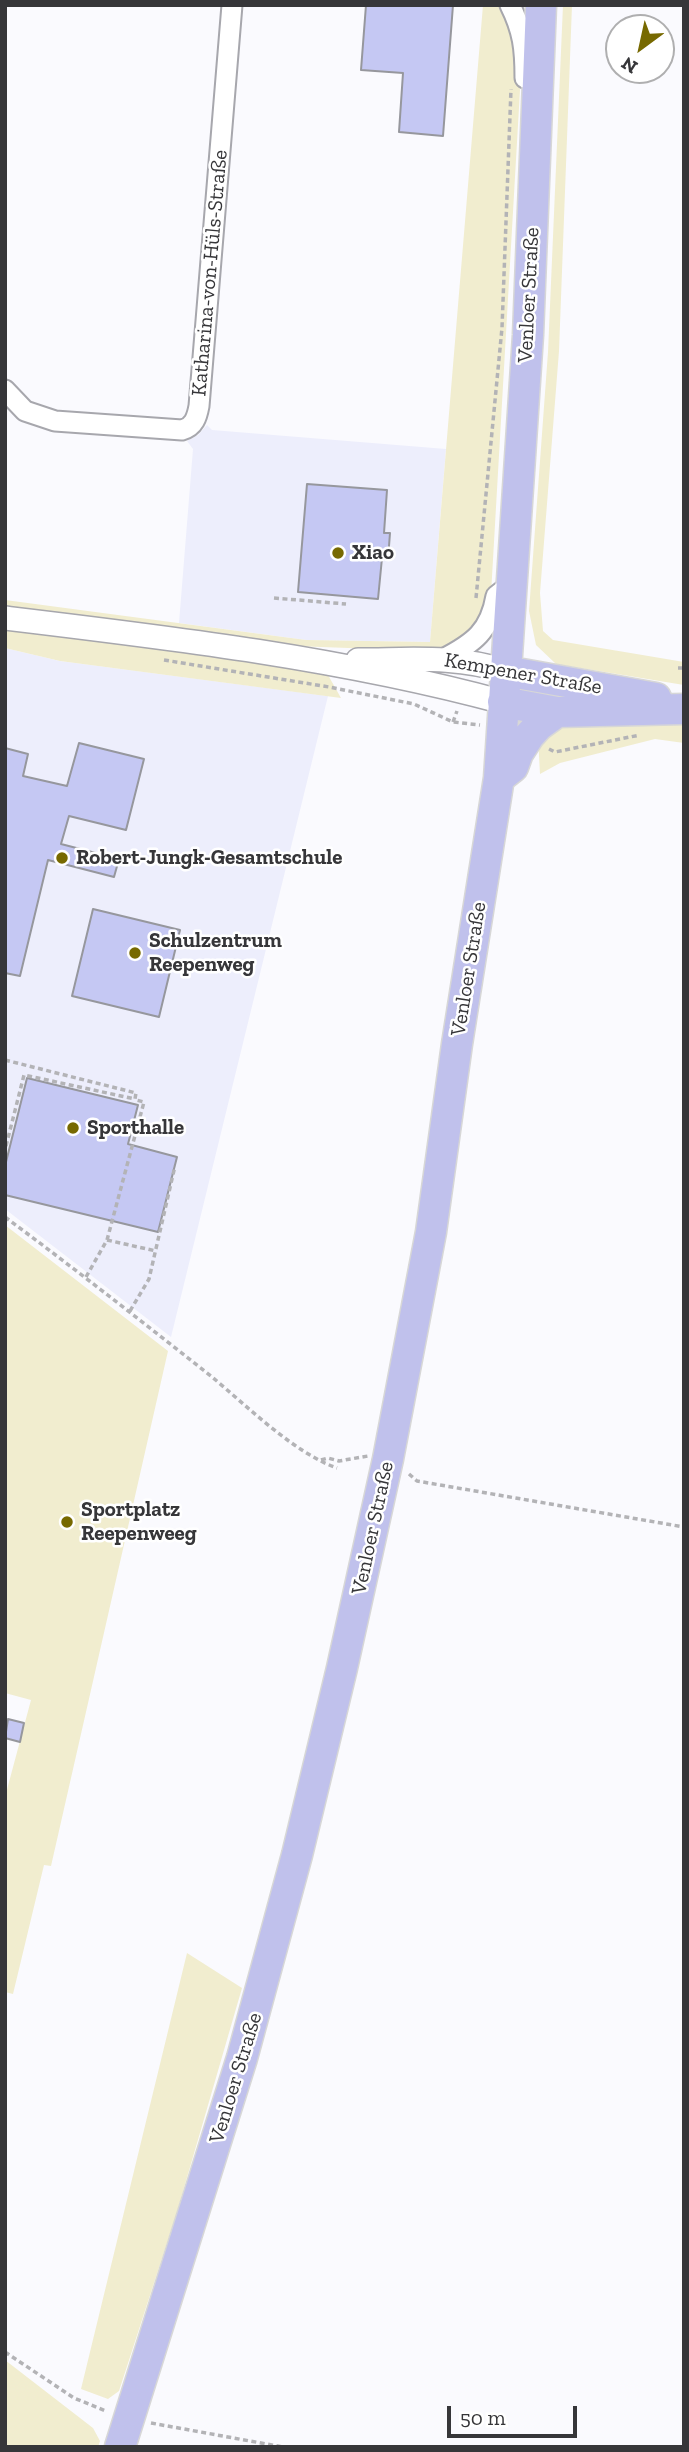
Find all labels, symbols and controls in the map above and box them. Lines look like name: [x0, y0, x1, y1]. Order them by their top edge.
north arrow: [605, 14, 675, 84]
text: N: [617, 52, 642, 79]
street label: Katharina-von-Hüls-Straße: [187, 149, 233, 397]
street label: Venloer Straße: [513, 227, 545, 363]
place label: Xiao: [352, 540, 394, 566]
marker: Xiao: [330, 545, 346, 561]
street label: Kempener Straße: [442, 648, 604, 700]
place label: Robert-Jungk-Gesamtschule: [76, 845, 342, 871]
marker: Robert-Jungk-Gesamtschule: [54, 850, 70, 866]
street label: Venloer Straße: [446, 900, 492, 1038]
place label: Schulzentrum Reepenweg: [149, 928, 282, 978]
marker: Schulzentrum Reepenweg: [127, 945, 143, 961]
place label: Sporthalle: [87, 1115, 184, 1141]
marker: Sporthalle: [65, 1120, 81, 1136]
street label: Venloer Straße: [347, 1459, 399, 1597]
place label: Sportplatz Reepenweeg: [81, 1497, 197, 1547]
marker: Sportplatz Reepenweeg: [59, 1514, 75, 1530]
street label: Venloer Straße: [204, 2010, 268, 2146]
scale bar: [451, 2392, 580, 2436]
text: 50 m: [460, 2405, 506, 2430]

